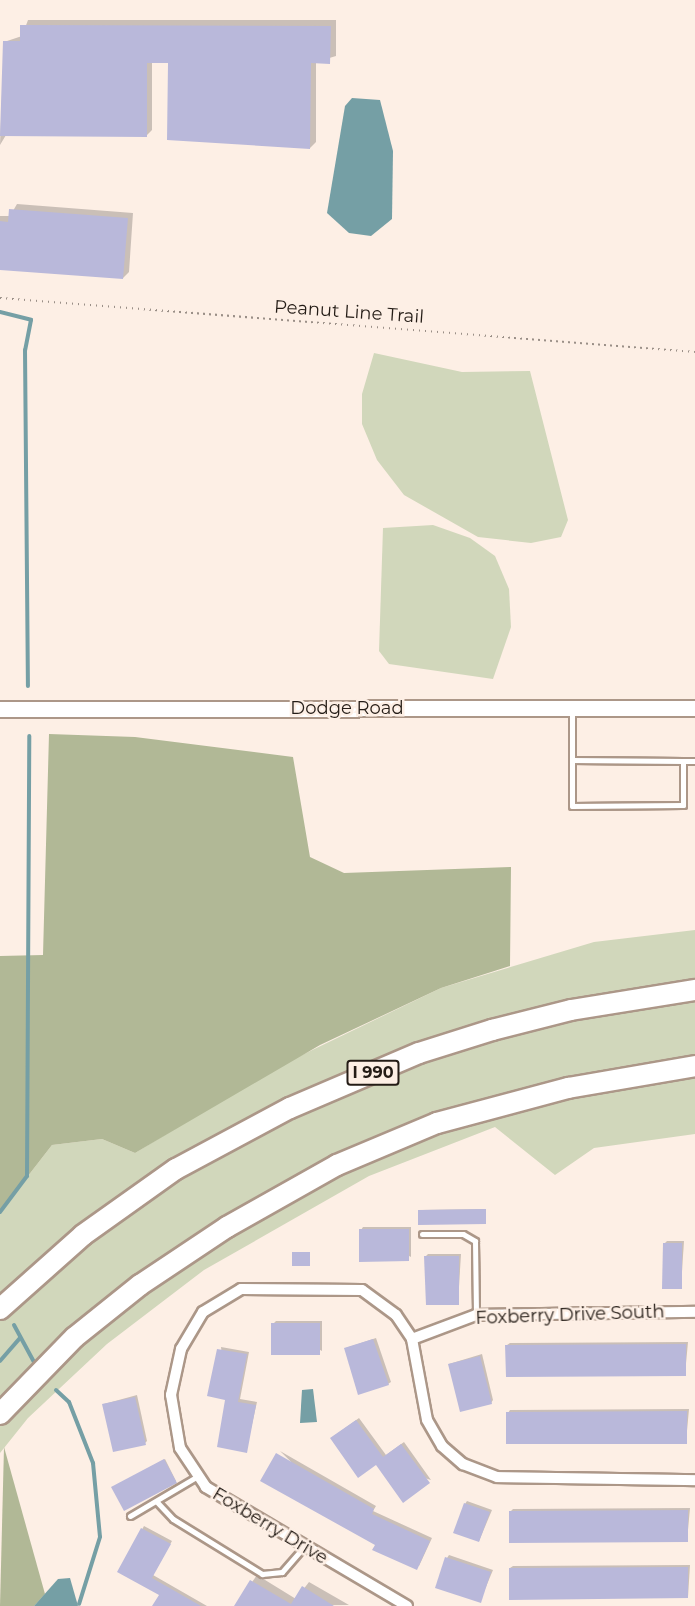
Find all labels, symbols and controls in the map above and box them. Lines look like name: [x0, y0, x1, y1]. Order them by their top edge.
street label: Peanut Line Trail: [273, 296, 425, 328]
street label: Dodge Road: [290, 697, 404, 719]
road number: I 990: [346, 1060, 400, 1086]
street label: Foxberry Drive South: [475, 1301, 665, 1329]
street label: Foxberry Drive: [208, 1483, 332, 1569]

